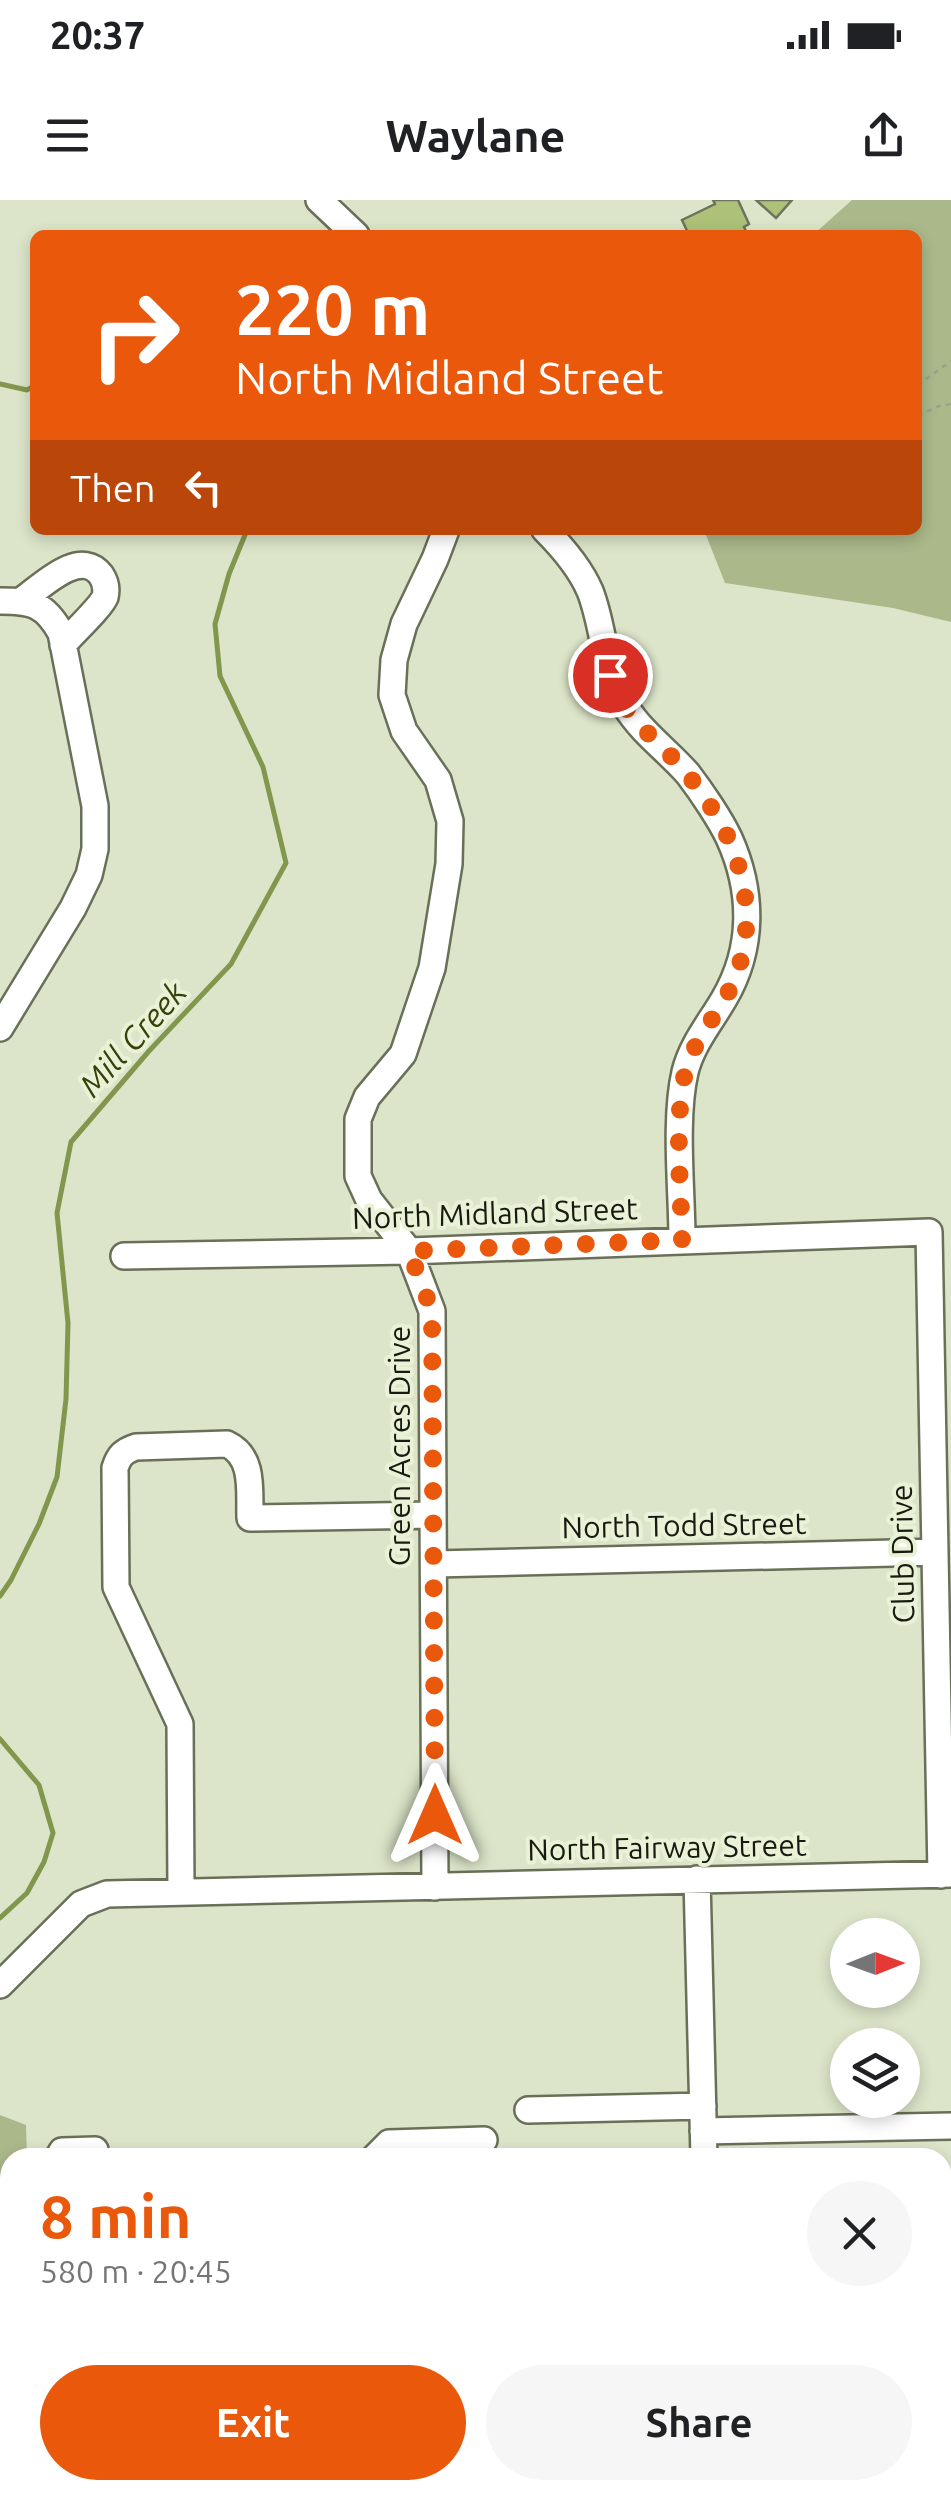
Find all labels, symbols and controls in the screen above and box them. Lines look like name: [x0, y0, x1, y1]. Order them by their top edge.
text: 20:37: [50, 14, 145, 56]
icon: menu: [40, 108, 95, 163]
icon: share: [856, 108, 911, 163]
text: Waylane: [386, 110, 565, 161]
icon: right: [70, 270, 200, 400]
text: 220 m: [235, 270, 430, 348]
text: North Midland Street: [235, 352, 664, 403]
icon: left: [176, 460, 231, 515]
text: Then: [70, 467, 156, 509]
pin: [568, 633, 653, 718]
icon: arrive: [583, 648, 638, 703]
water label: Mill Creek: [72, 973, 193, 1103]
street label: North Midland Street: [352, 1191, 639, 1235]
street label: Green Acres Drive: [382, 1326, 416, 1566]
street label: Club Drive: [884, 1484, 920, 1624]
street label: North Todd Street: [561, 1506, 807, 1544]
position arrow: [383, 1763, 487, 1867]
street label: North Fairway Street: [527, 1828, 807, 1866]
north arrow: [830, 1918, 920, 2008]
map controls: [830, 1918, 920, 2118]
button: layers: [830, 2028, 920, 2118]
button: close: [807, 2181, 912, 2286]
text: 8 min: [40, 2182, 192, 2249]
text: 580 m · 20:45: [40, 2253, 232, 2289]
button: Exit: [40, 2365, 466, 2480]
button: Share: [486, 2365, 912, 2480]

